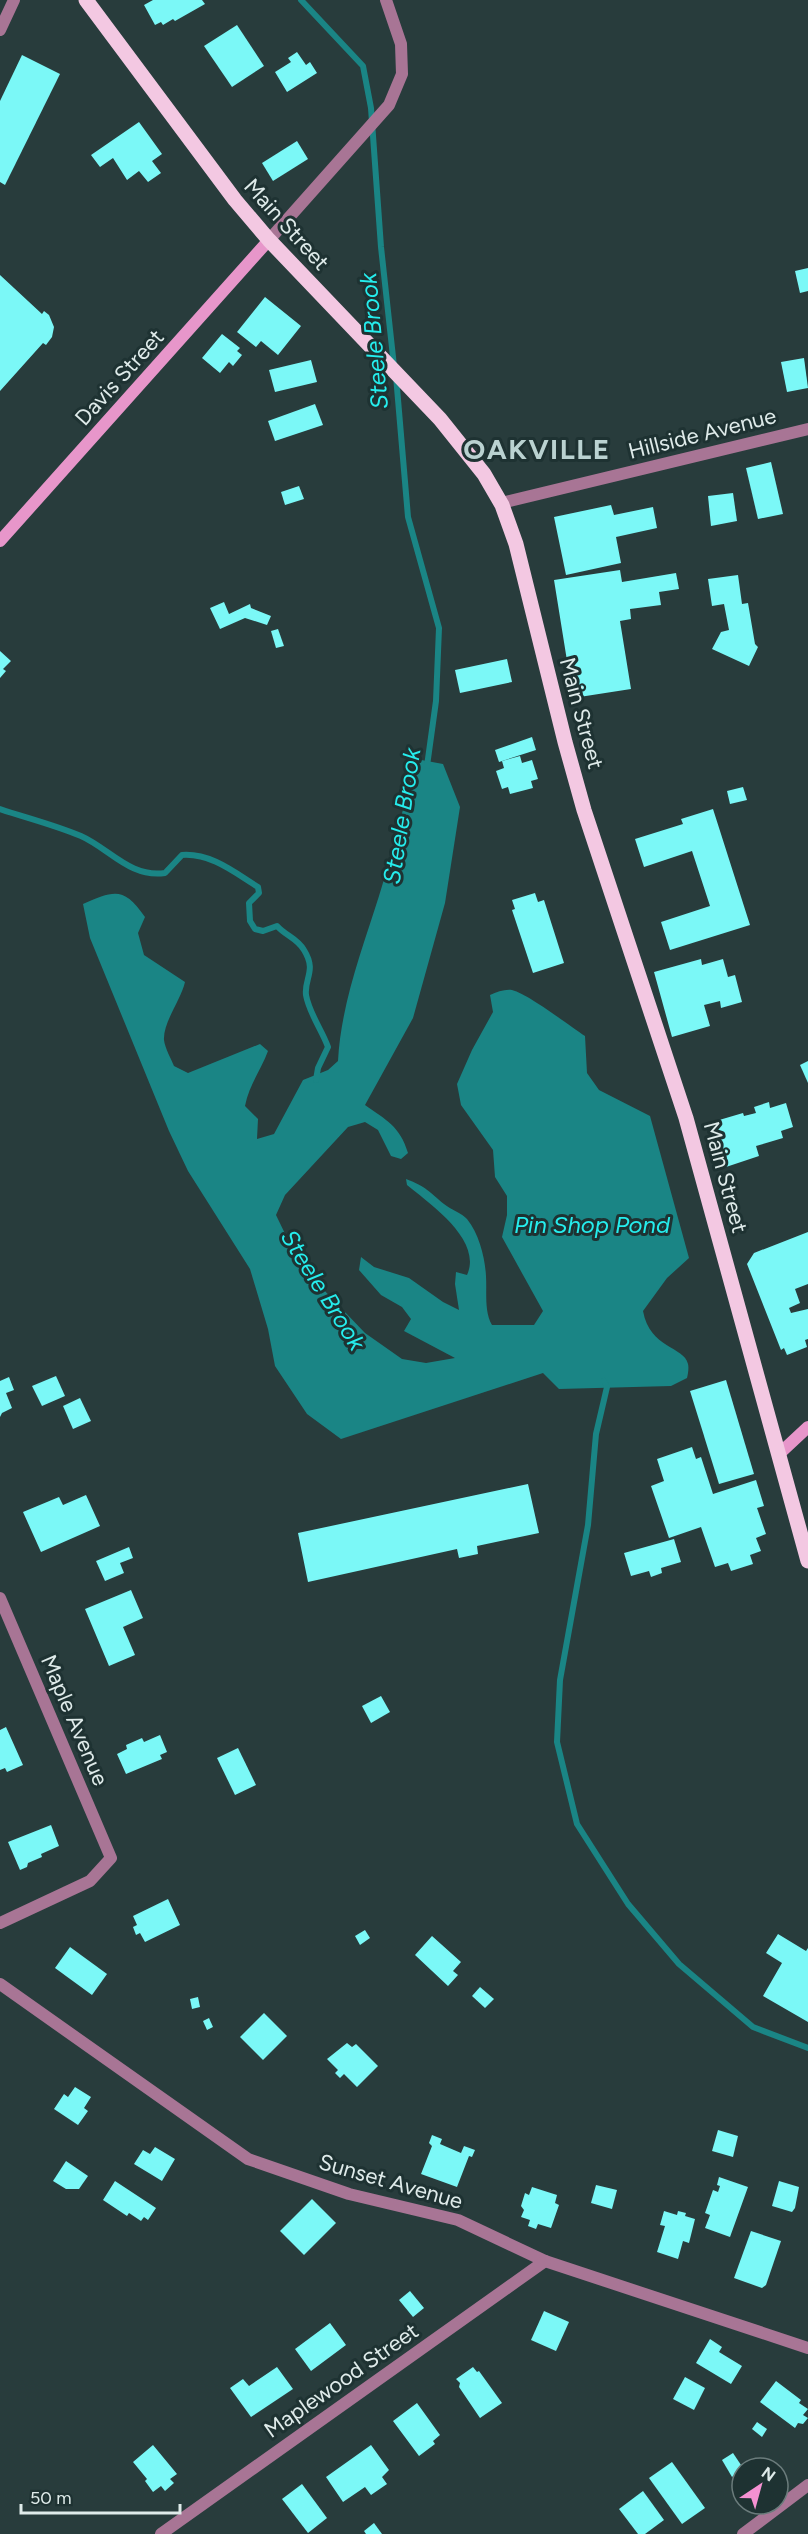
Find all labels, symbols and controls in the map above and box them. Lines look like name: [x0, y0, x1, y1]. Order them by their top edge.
street label: Main Street: [238, 173, 335, 276]
water label: Steele Brook: [353, 270, 394, 411]
street label: Davis Street: [69, 324, 170, 431]
street label: Hillside Avenue: [625, 402, 779, 465]
district label: OAKVILLE: [463, 432, 611, 466]
street label: Main Street: [554, 654, 609, 772]
water label: Steele Brook: [376, 745, 427, 886]
street label: Main Street: [698, 1118, 753, 1236]
water label: Pin Shop Pond: [514, 1210, 671, 1239]
water label: Steele Brook: [275, 1224, 373, 1357]
street label: Maple Avenue: [35, 1651, 114, 1790]
street label: Sunset Avenue: [316, 2148, 466, 2215]
street label: Maplewood Street: [259, 2317, 424, 2444]
north arrow: [730, 2456, 790, 2516]
text: N: [758, 2463, 779, 2486]
scale bar: [21, 2477, 180, 2515]
text: 50 m: [30, 2487, 72, 2509]

